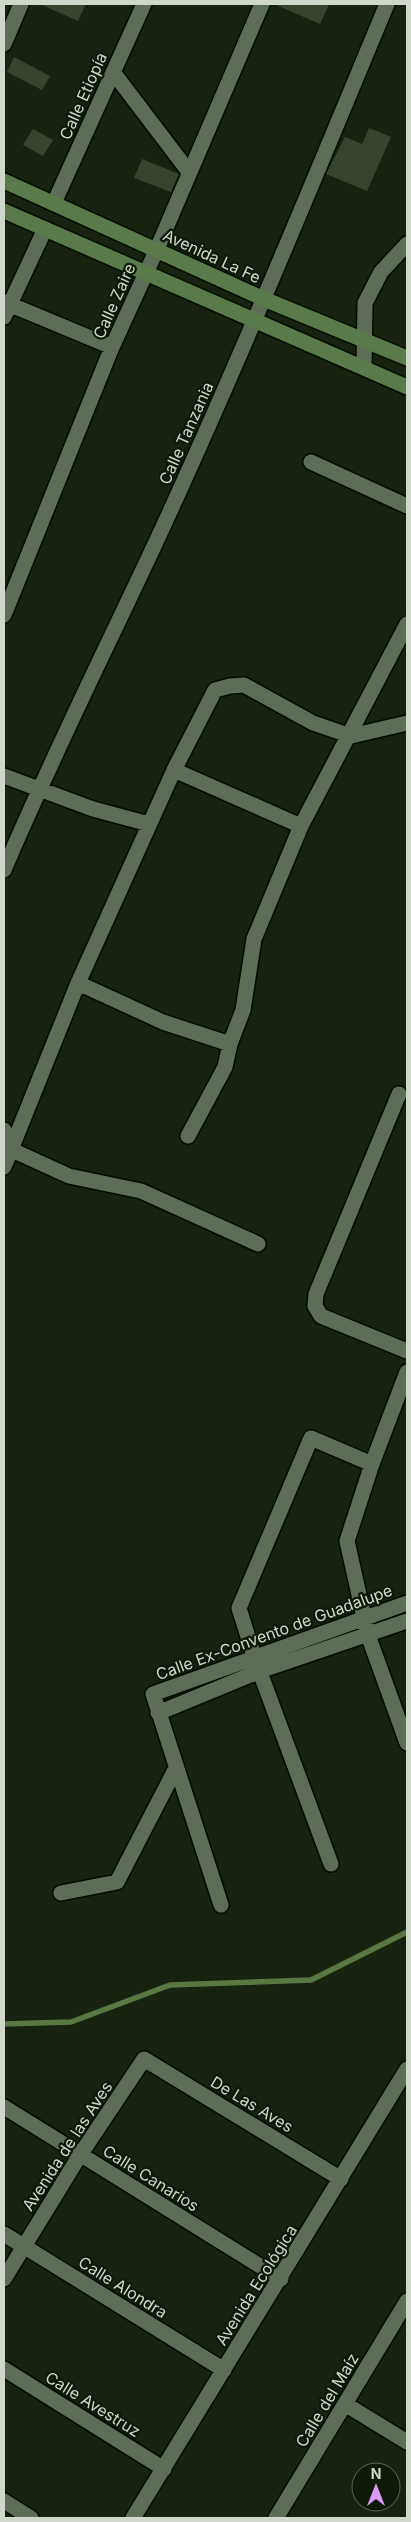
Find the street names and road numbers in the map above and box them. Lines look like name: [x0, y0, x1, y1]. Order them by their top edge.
street label: Calle Etiopía: [55, 49, 111, 143]
street label: Avenida La Fe: [160, 225, 264, 287]
street label: Calle Zaire: [89, 260, 139, 342]
street label: Calle Tanzania: [154, 379, 218, 487]
street label: Calle Ex-Convento de Guadalupe: [153, 1580, 395, 1684]
street label: De Las Aves: [207, 2072, 297, 2136]
street label: Avenida de las Aves: [18, 2077, 116, 2215]
street label: Calle Canarios: [99, 2140, 203, 2216]
street label: Avenida Ecológica: [211, 2221, 301, 2349]
street label: Calle Alondra: [75, 2252, 171, 2322]
street label: Calle del Maíz: [291, 2349, 363, 2451]
street label: Calle Avestruz: [42, 2367, 144, 2441]

